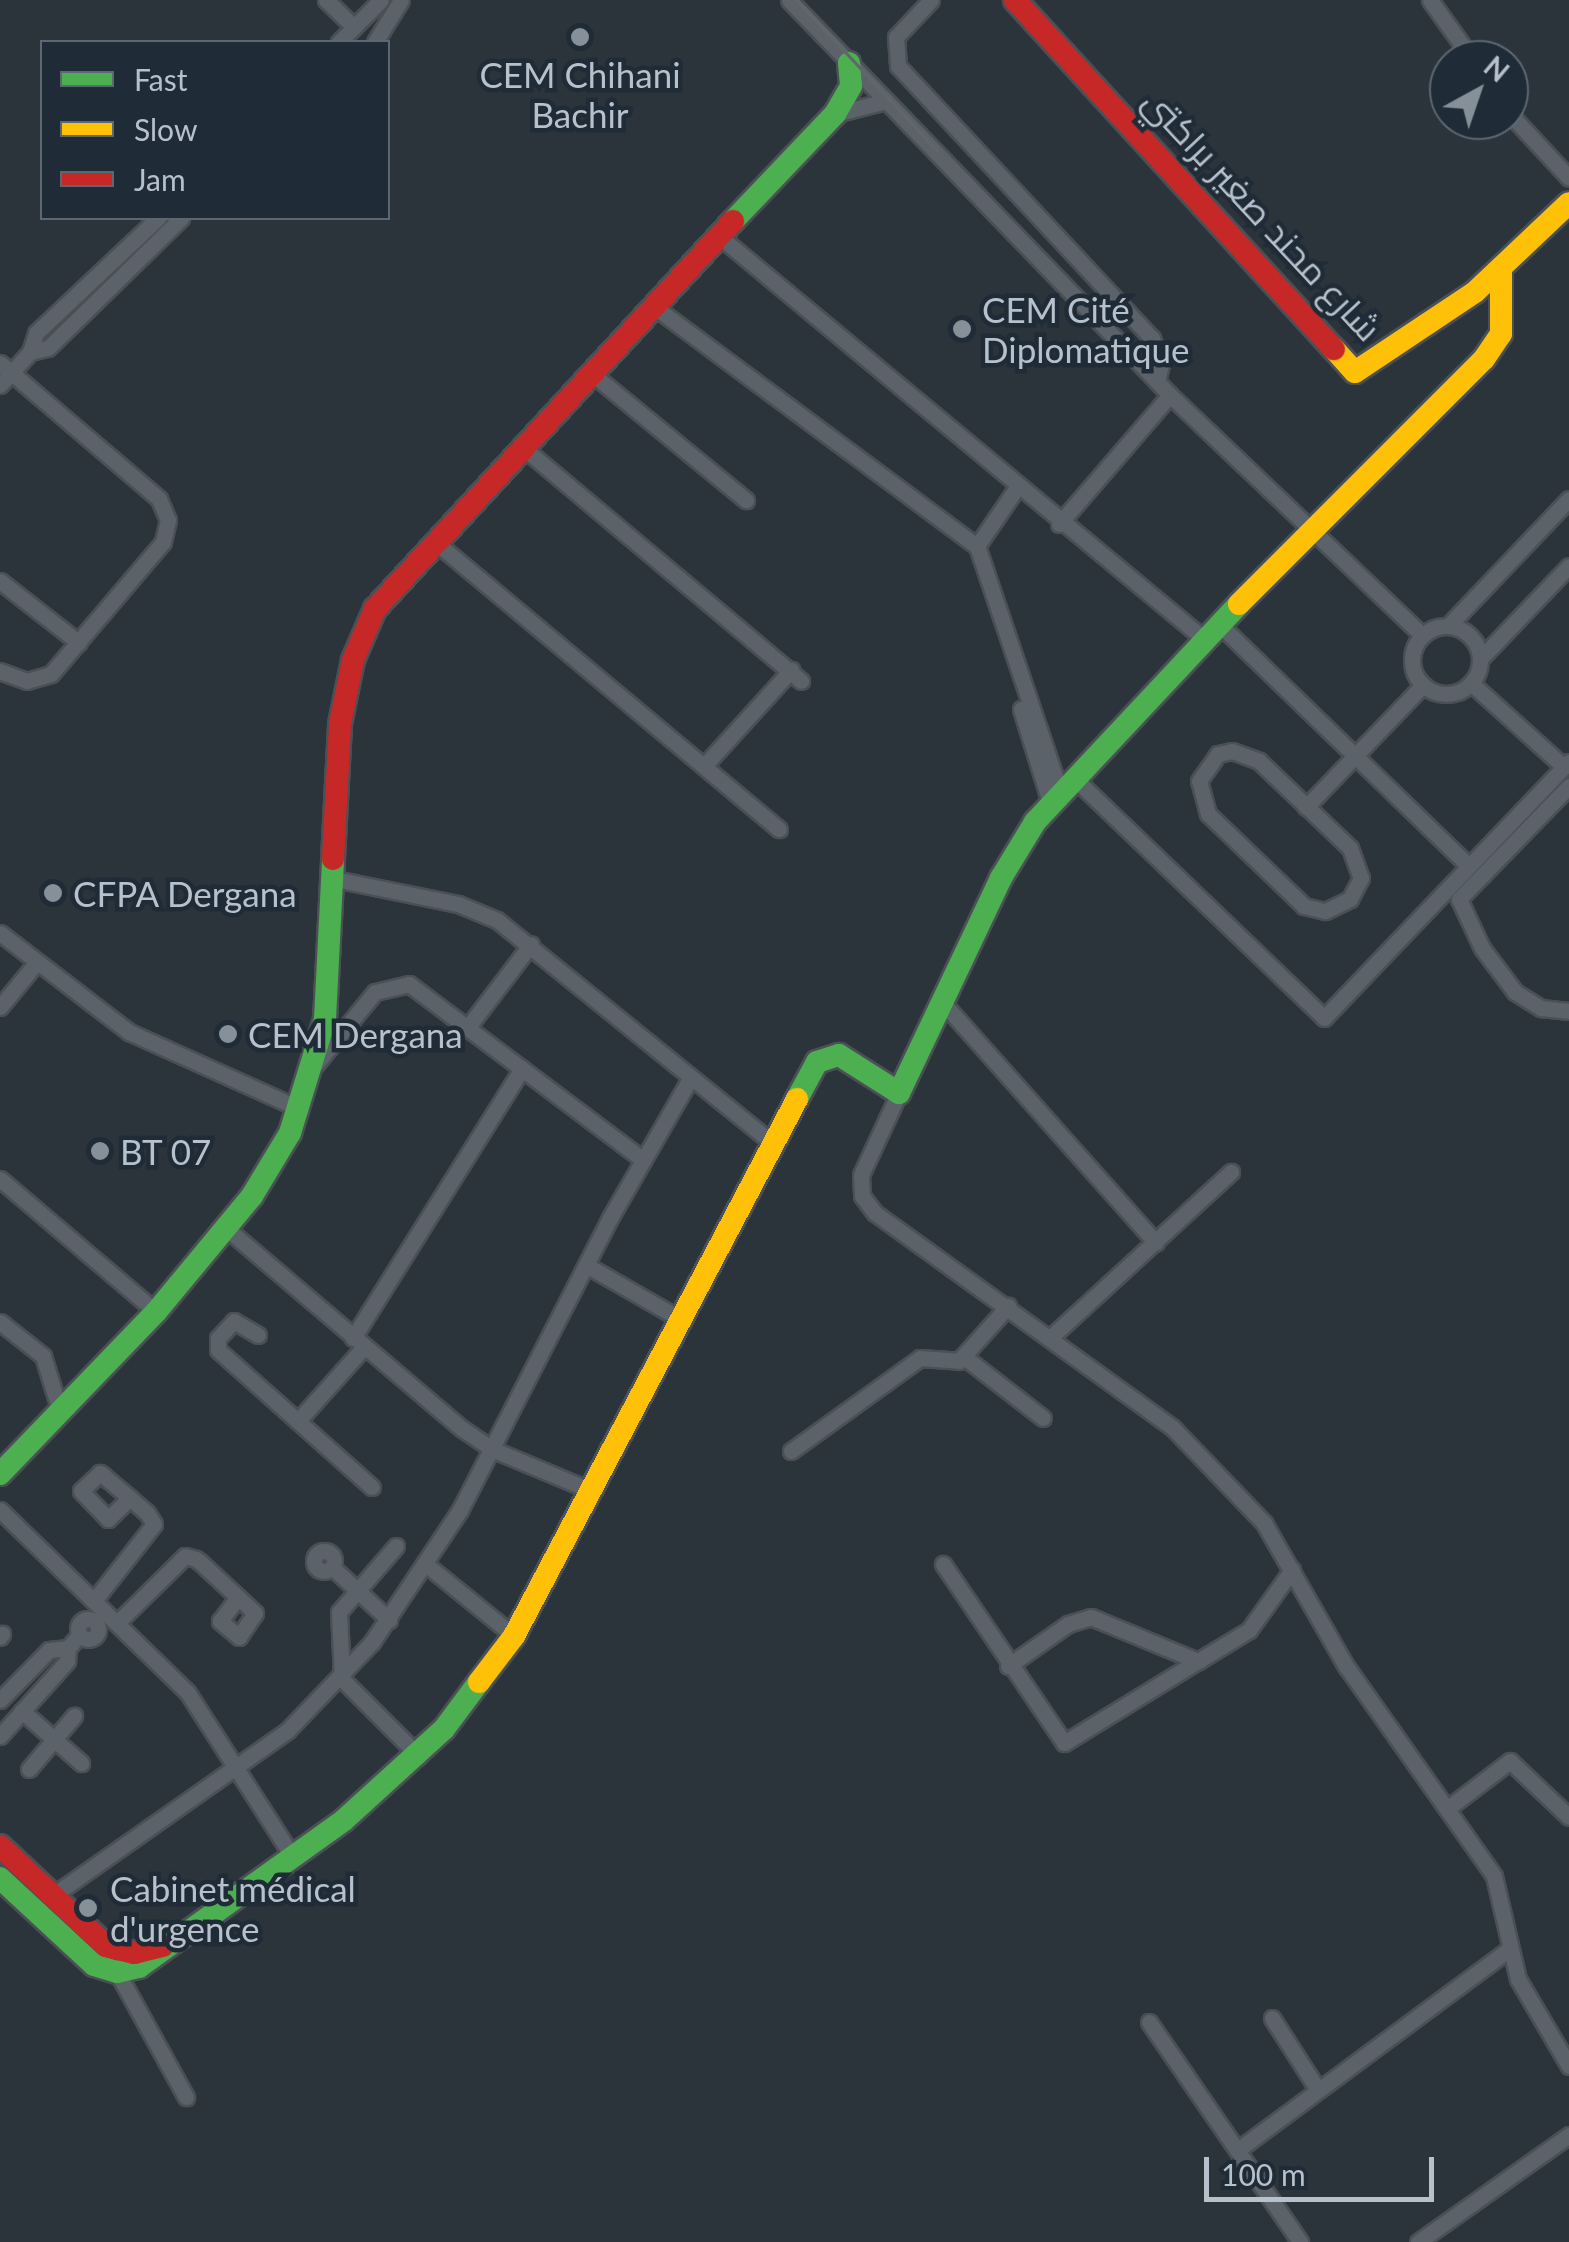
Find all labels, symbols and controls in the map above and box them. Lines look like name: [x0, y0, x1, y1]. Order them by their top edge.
marker: CEM Chihani Bachir: [569, 26, 591, 48]
legend: [40, 40, 390, 220]
north arrow: [1429, 40, 1529, 140]
text: N: [1478, 49, 1516, 89]
place label: CEM Chihani Bachir: [479, 53, 681, 135]
text: Fast: [134, 61, 188, 97]
street label: شارع محند صغير براكتي: [1135, 79, 1391, 349]
text: Slow: [134, 111, 197, 147]
text: Jam: [134, 161, 186, 197]
place label: CEM Cité Diplomatique: [982, 288, 1189, 370]
marker: CEM Cité Diplomatique: [951, 318, 973, 340]
place label: CFPA Dergana: [73, 872, 298, 914]
marker: CFPA Dergana: [42, 882, 64, 904]
place label: CEM Dergana: [248, 1013, 463, 1055]
marker: CEM Dergana: [217, 1023, 239, 1045]
place label: BT 07: [120, 1130, 212, 1172]
marker: BT 07: [89, 1140, 111, 1162]
place label: Cabinet médical d'urgence: [110, 1867, 356, 1949]
marker: Cabinet médical d'urgence: [75, 1895, 101, 1921]
scale bar: [1209, 2137, 1439, 2199]
text: 100 m: [1221, 2156, 1306, 2192]

